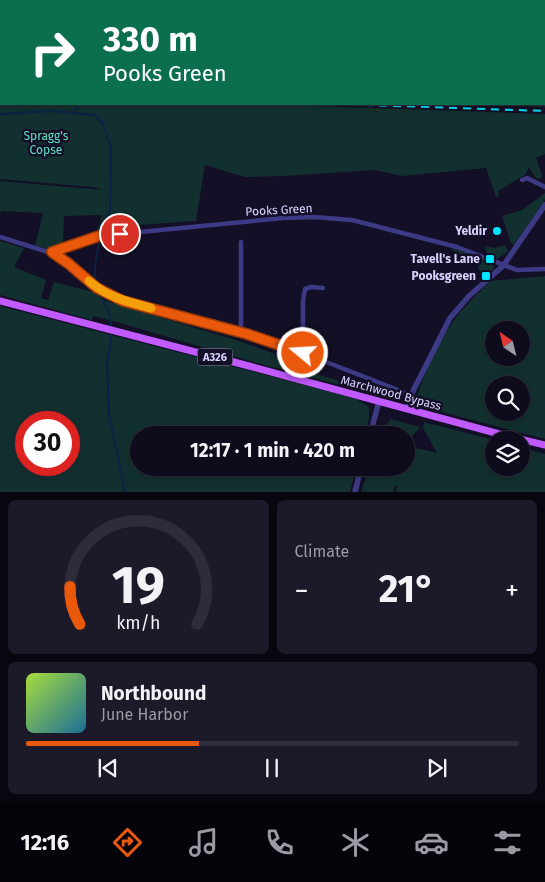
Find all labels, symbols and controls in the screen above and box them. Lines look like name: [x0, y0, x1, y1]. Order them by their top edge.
text: 330 m: [103, 18, 198, 60]
icon: right: [20, 20, 85, 85]
text: Pooks Green: [103, 60, 227, 87]
park label: Spragg's Copse: [24, 129, 69, 157]
street label: Pooks Green: [245, 201, 313, 219]
pin: [99, 213, 141, 255]
icon: arrive: [106, 220, 134, 248]
place label: Yeldir: [454, 224, 487, 238]
marker: Yeldir: [491, 225, 503, 237]
place label: Tavell's Lane: [411, 252, 480, 266]
marker: Tavell's Lane: [484, 253, 496, 265]
place label: Pooksgreen: [412, 269, 476, 283]
marker: Pooksgreen: [480, 270, 492, 282]
north arrow: [485, 321, 530, 366]
map controls: [485, 321, 530, 476]
position arrow: [276, 326, 328, 378]
road number: A326: [198, 348, 232, 366]
street label: Marchwood Bypass: [339, 373, 443, 413]
button: search: [485, 376, 530, 421]
speed limit sign: 30: [15, 411, 80, 476]
button: layers: [485, 431, 530, 476]
text: 12:17 · 1 min · 420 m: [190, 439, 355, 462]
text: Climate: [295, 542, 349, 561]
text: 19: [112, 554, 165, 617]
text: 21°: [379, 566, 435, 612]
text: −: [295, 574, 309, 607]
text: +: [505, 574, 519, 607]
text: km/h: [116, 612, 160, 634]
text: Northbound: [101, 682, 206, 705]
text: June Harbor: [101, 705, 188, 724]
icon: previous: [94, 754, 122, 782]
icon: pause: [258, 754, 286, 782]
icon: next: [423, 754, 451, 782]
icon: directions: [110, 825, 145, 860]
icon: music: [186, 825, 221, 860]
icon: phone: [262, 825, 297, 860]
icon: climate: [338, 825, 373, 860]
icon: car: [414, 825, 449, 860]
icon: filters: [490, 825, 525, 860]
text: 12:16: [20, 829, 69, 856]

